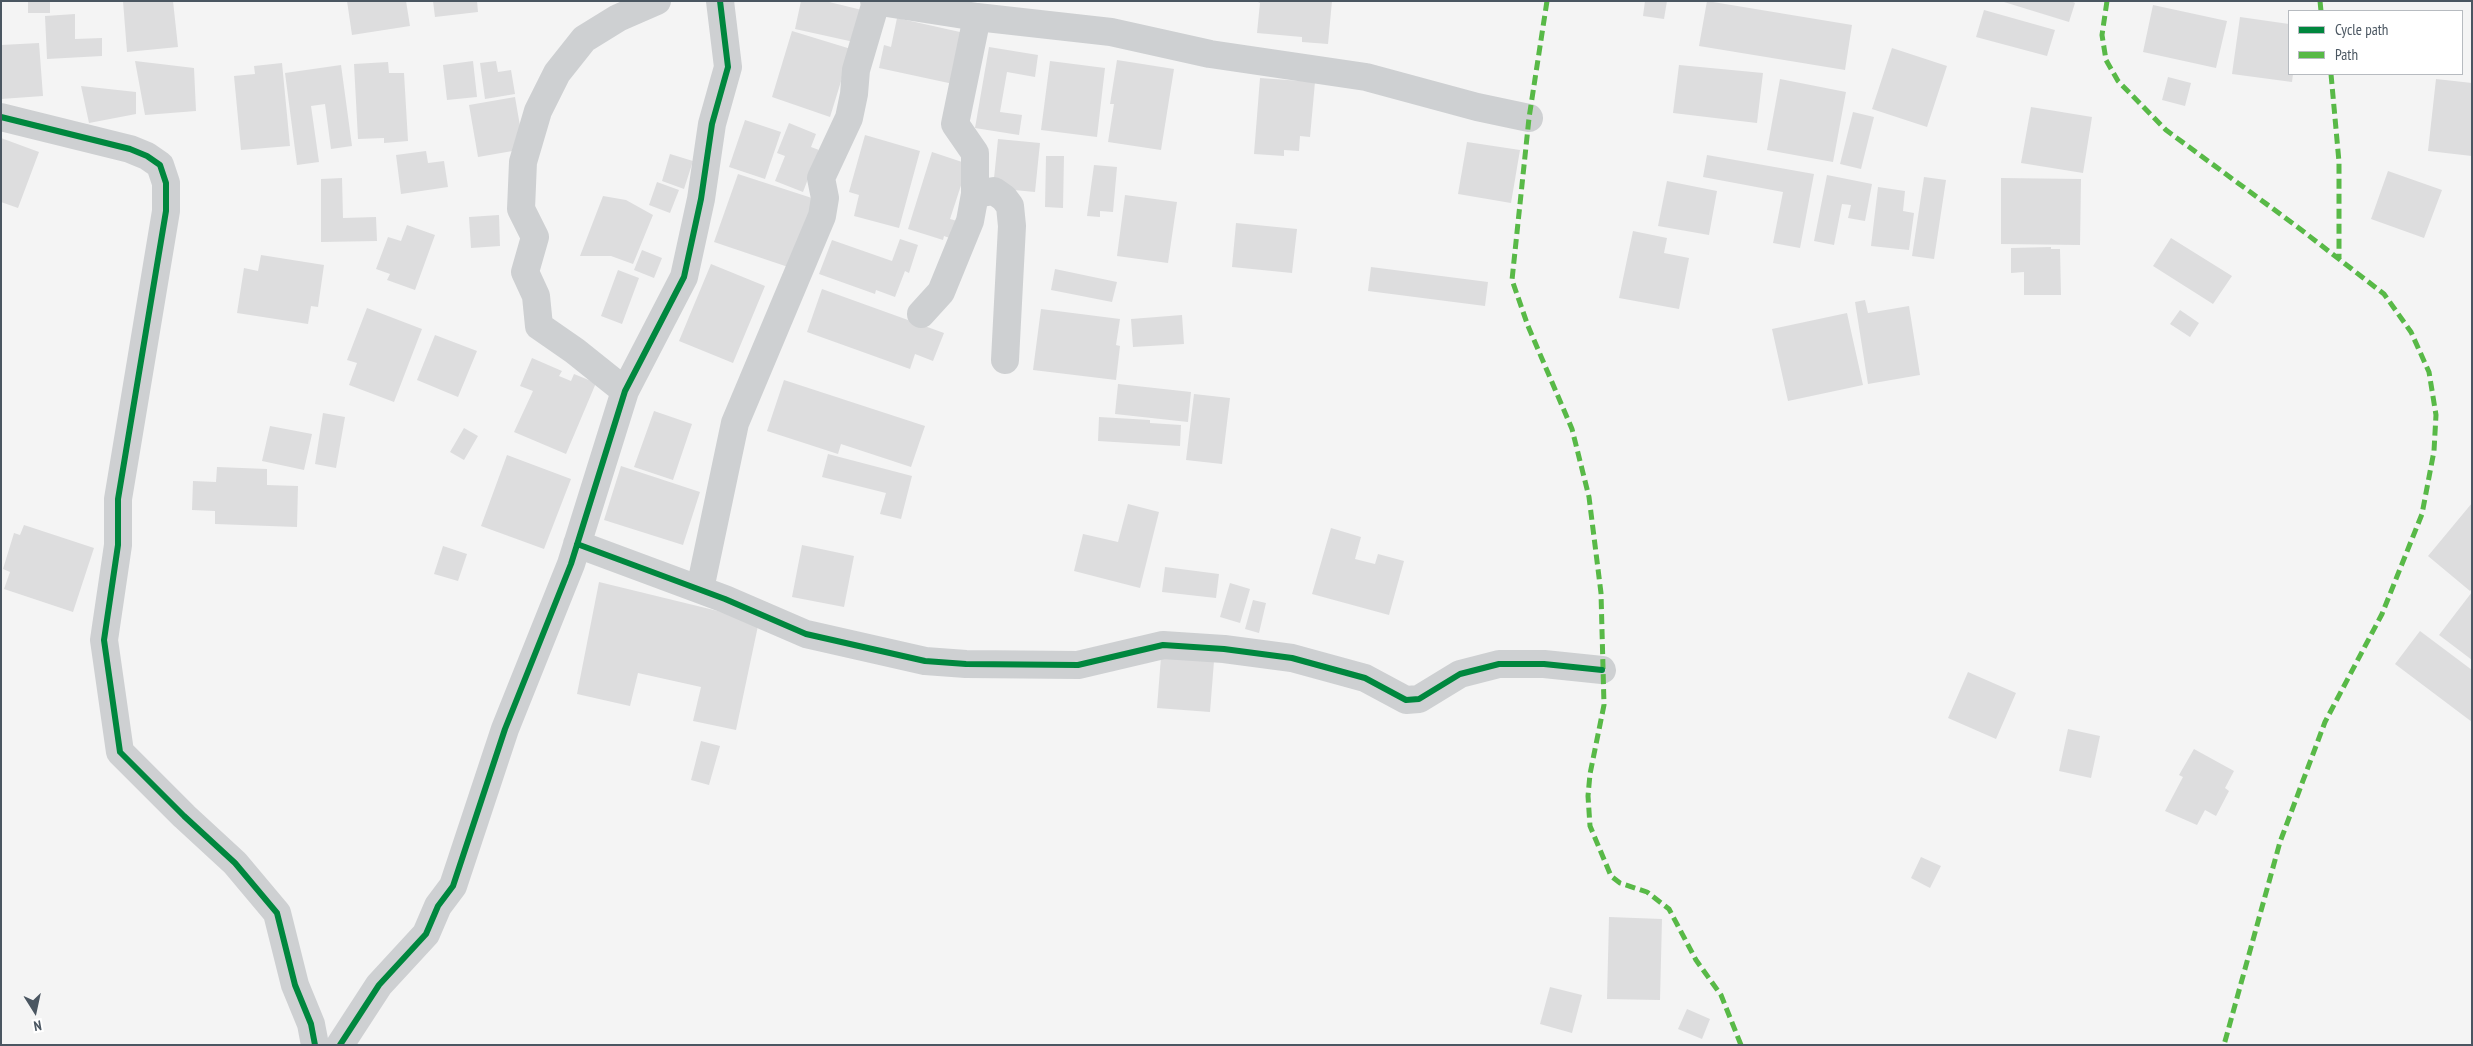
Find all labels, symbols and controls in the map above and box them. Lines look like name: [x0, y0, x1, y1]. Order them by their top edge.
legend: [2288, 10, 2463, 75]
text: Cycle path: [2335, 20, 2388, 39]
text: Path: [2335, 45, 2358, 64]
north arrow: [10, 986, 60, 1036]
text: N: [32, 1016, 43, 1035]

